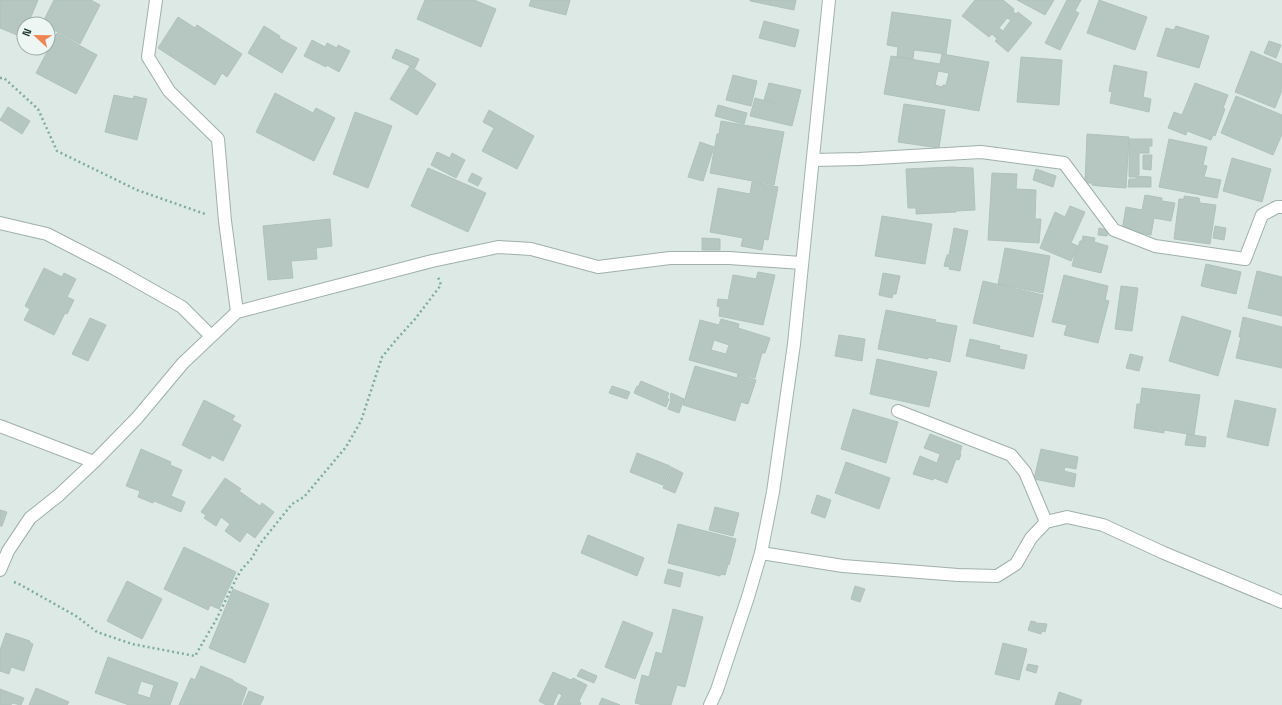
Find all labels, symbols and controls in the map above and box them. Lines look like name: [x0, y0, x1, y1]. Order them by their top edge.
north arrow: [16, 16, 56, 56]
text: N: [19, 26, 35, 38]

